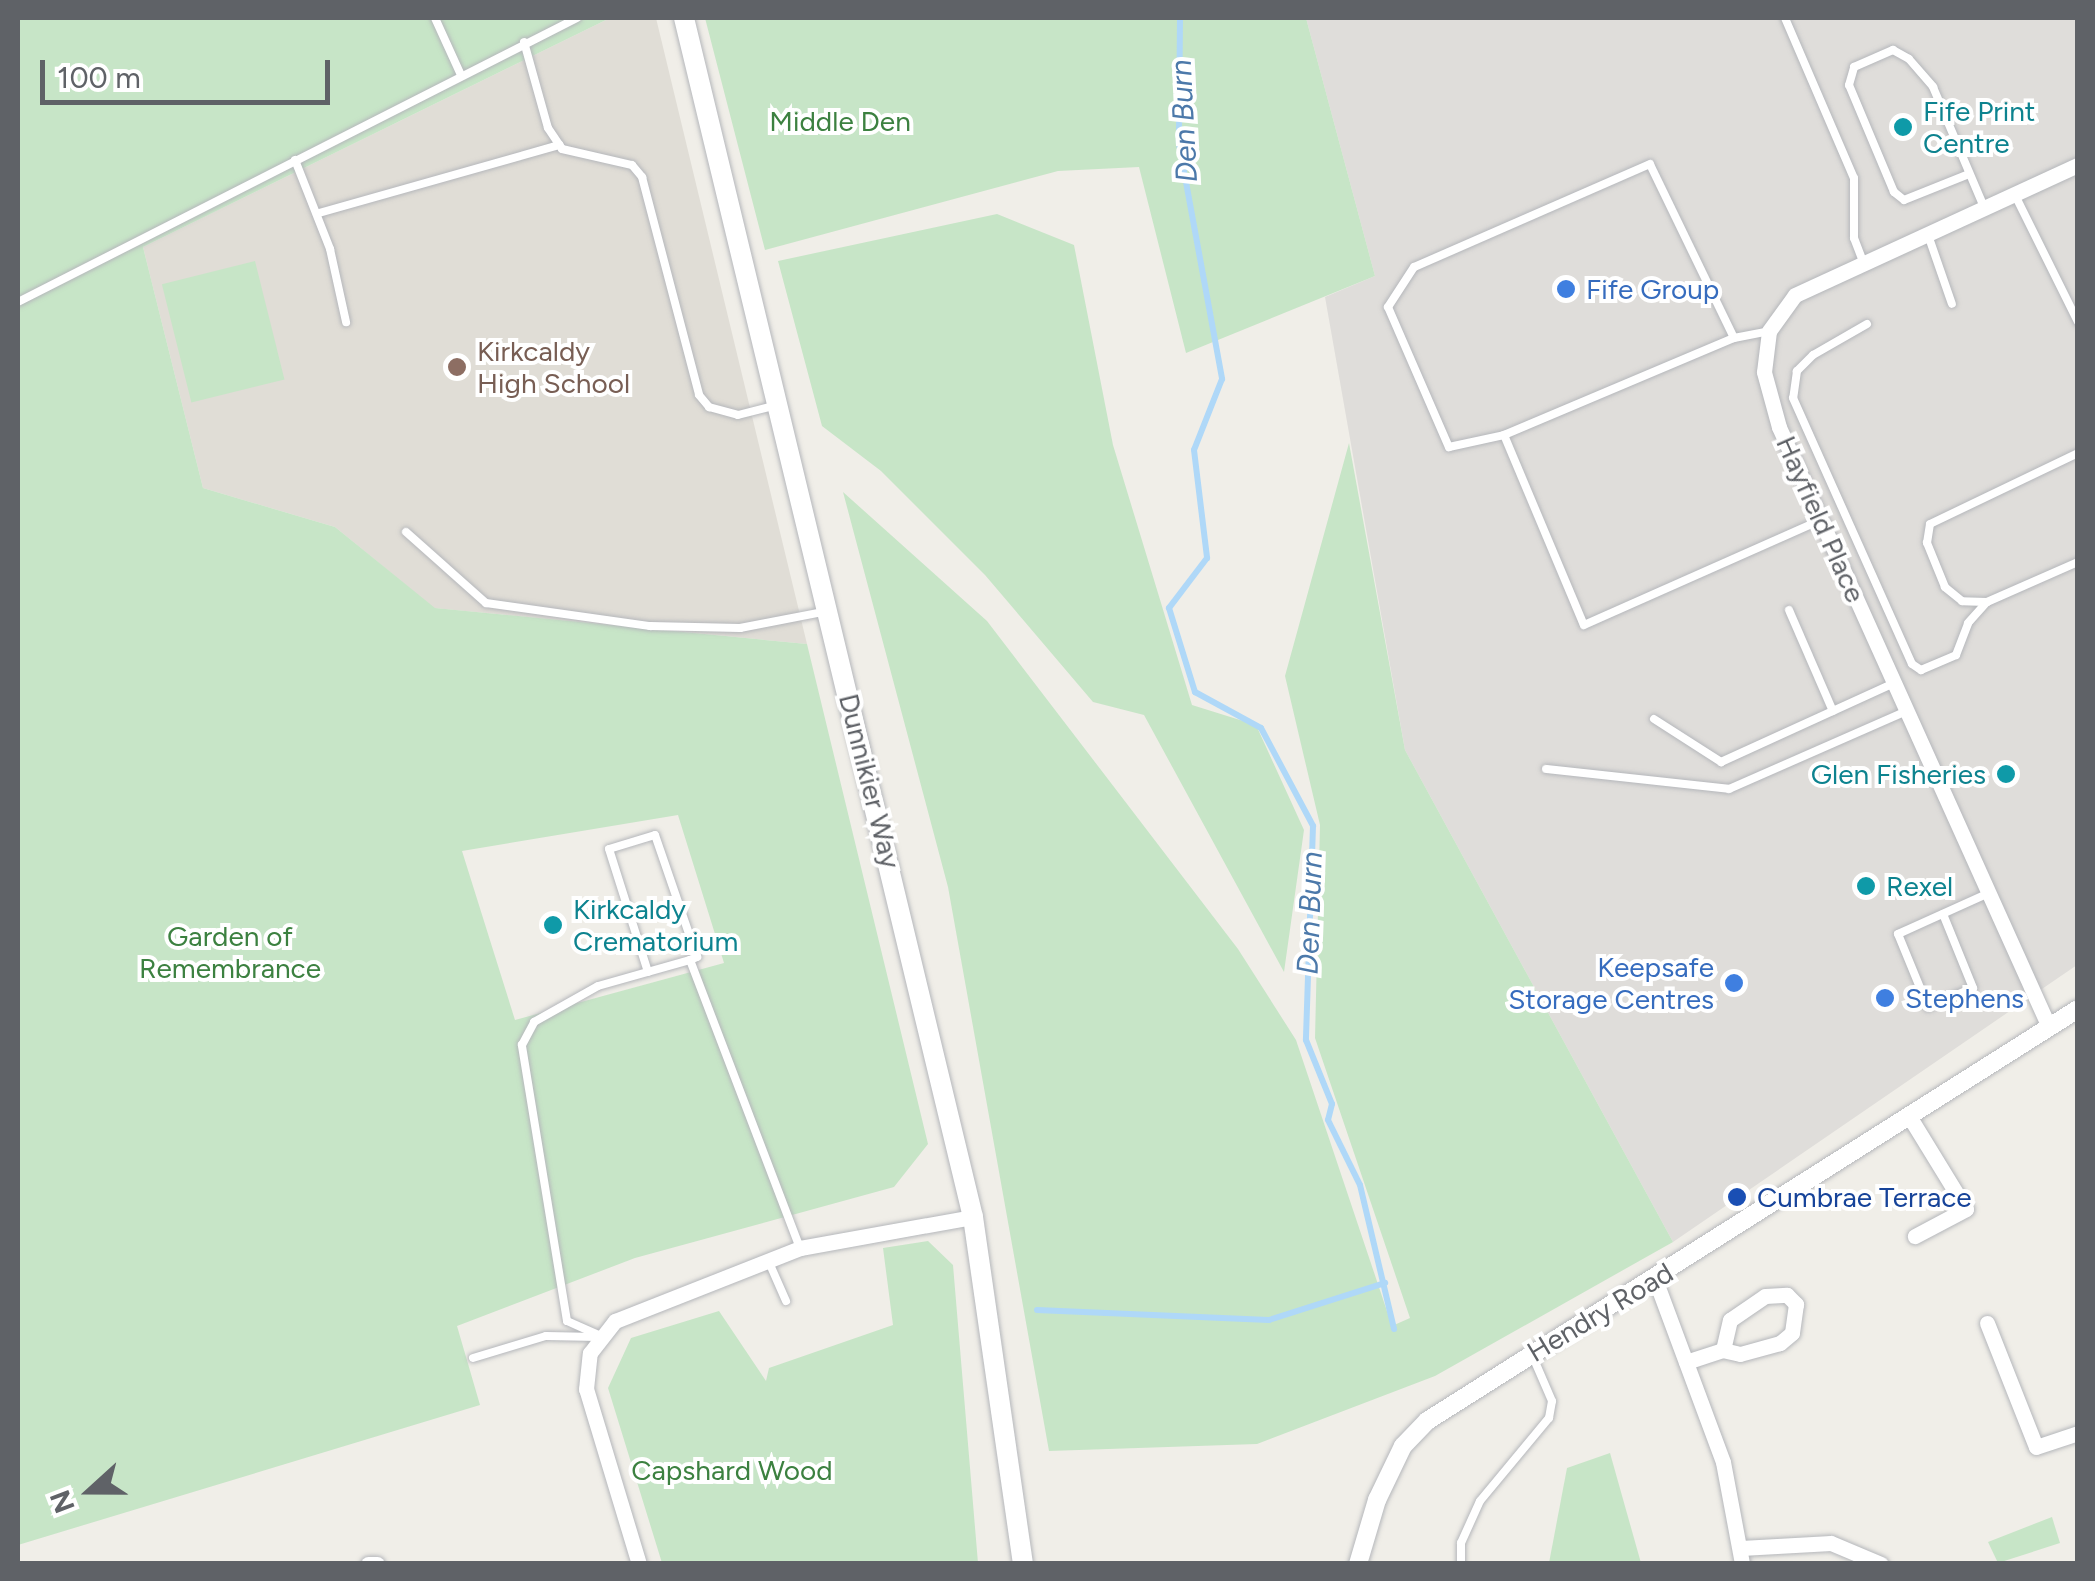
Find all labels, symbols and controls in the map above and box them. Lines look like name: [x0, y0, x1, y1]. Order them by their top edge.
scale bar: [45, 40, 335, 102]
text: 100 m: [57, 59, 141, 96]
water label: Den Burn: [1163, 59, 1205, 183]
place label: Fife Print Centre: [1923, 94, 2035, 160]
park label: Middle Den: [769, 104, 911, 138]
marker: Fife Print Centre: [1892, 116, 1914, 138]
place label: Fife Group: [1586, 272, 1719, 306]
marker: Fife Group: [1555, 278, 1577, 300]
place label: Kirkcaldy High School: [477, 334, 630, 400]
marker: Kirkcaldy High School: [446, 356, 468, 378]
street label: Hayfield Place: [1769, 431, 1873, 607]
street label: Dunnikier Way: [832, 690, 908, 872]
place label: Glen Fisheries: [1811, 757, 1986, 791]
marker: Glen Fisheries: [1995, 763, 2017, 785]
water label: Den Burn: [1290, 851, 1330, 975]
place label: Rexel: [1886, 869, 1953, 903]
marker: Rexel: [1855, 875, 1877, 897]
place label: Kirkcaldy Crematorium: [573, 892, 738, 958]
marker: Kirkcaldy Crematorium: [542, 914, 564, 936]
park label: Garden of Remembrance: [139, 919, 321, 985]
place label: Keepsafe Storage Centres: [1508, 950, 1714, 1016]
marker: Keepsafe Storage Centres: [1723, 972, 1745, 994]
place label: Stephens: [1905, 981, 2024, 1015]
marker: Stephens: [1874, 987, 1896, 1009]
place label: Cumbrae Terrace: [1757, 1180, 1972, 1214]
marker: Cumbrae Terrace: [1726, 1186, 1748, 1208]
street label: Hendry Road: [1521, 1255, 1679, 1369]
north arrow: [40, 1441, 140, 1541]
park label: Capshard Wood: [631, 1453, 833, 1487]
text: N: [42, 1486, 82, 1518]

